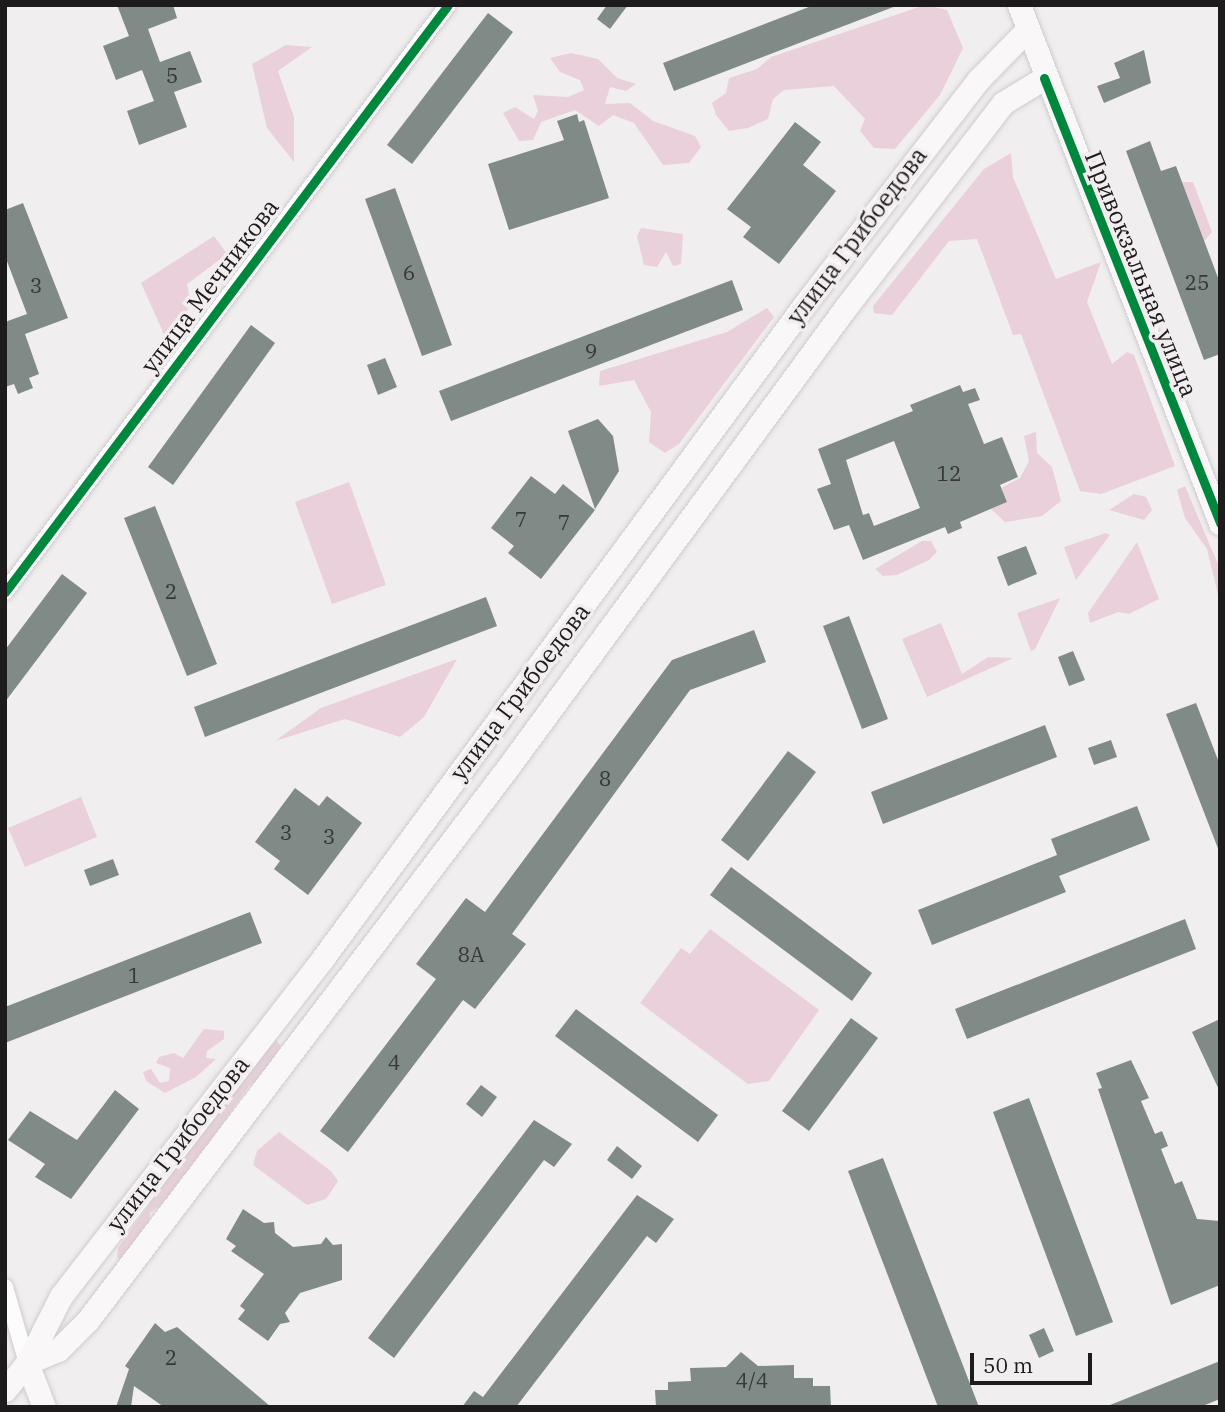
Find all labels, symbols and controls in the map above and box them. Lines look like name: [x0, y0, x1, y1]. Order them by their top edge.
house number: 5: [166, 62, 178, 88]
street label: улица Грибоедова: [781, 142, 933, 330]
street label: Привокзальная улица: [1078, 147, 1204, 401]
street label: улица Мечникова: [135, 193, 285, 379]
house number: 6: [403, 259, 415, 285]
house number: 25: [1184, 269, 1210, 295]
house number: 3: [30, 272, 42, 298]
house number: 9: [585, 338, 597, 364]
house number: 12: [936, 460, 962, 486]
house number: 7: [515, 506, 527, 532]
house number: 7: [558, 509, 570, 535]
house number: 2: [165, 578, 177, 604]
street label: улица Грибоедова: [444, 598, 596, 786]
house number: 8: [599, 765, 611, 791]
house number: 3: [280, 819, 292, 845]
house number: 3: [323, 823, 335, 849]
house number: 8А: [457, 941, 485, 967]
house number: 1: [128, 962, 140, 988]
house number: 4: [388, 1049, 400, 1075]
street label: улица Грибоедова: [101, 1051, 255, 1237]
scale bar: [973, 1338, 1096, 1382]
house number: 2: [165, 1344, 177, 1370]
text: 50 m: [983, 1351, 1033, 1379]
house number: 4/4: [736, 1367, 768, 1393]

